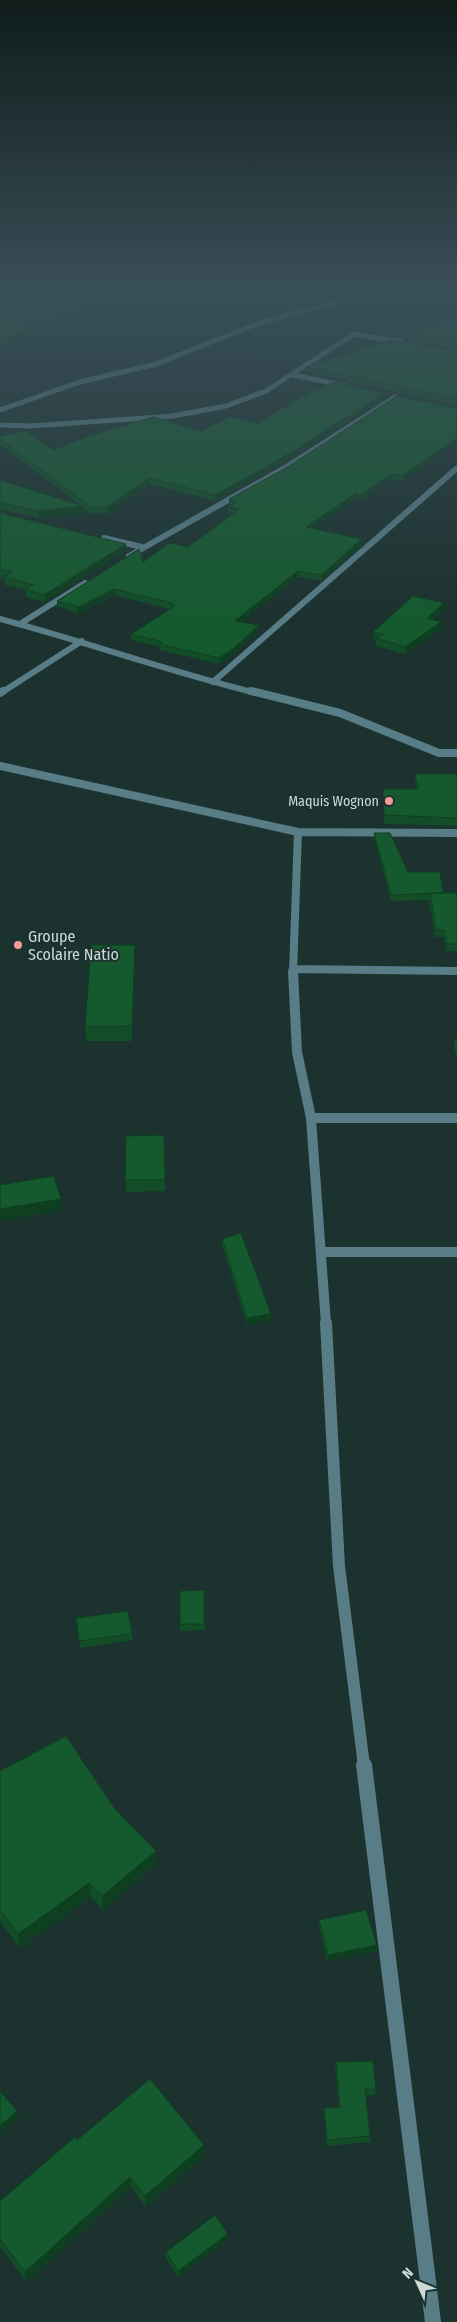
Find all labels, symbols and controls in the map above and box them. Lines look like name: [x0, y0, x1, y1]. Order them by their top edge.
place label: Maquis Wognon: [288, 793, 379, 810]
marker: Maquis Wognon: [383, 795, 395, 807]
place label: Groupe Scolaire Natio: [28, 927, 119, 964]
marker: Groupe Scolaire Natio: [12, 939, 24, 951]
north arrow: [392, 2257, 442, 2307]
text: N: [399, 2264, 417, 2282]

